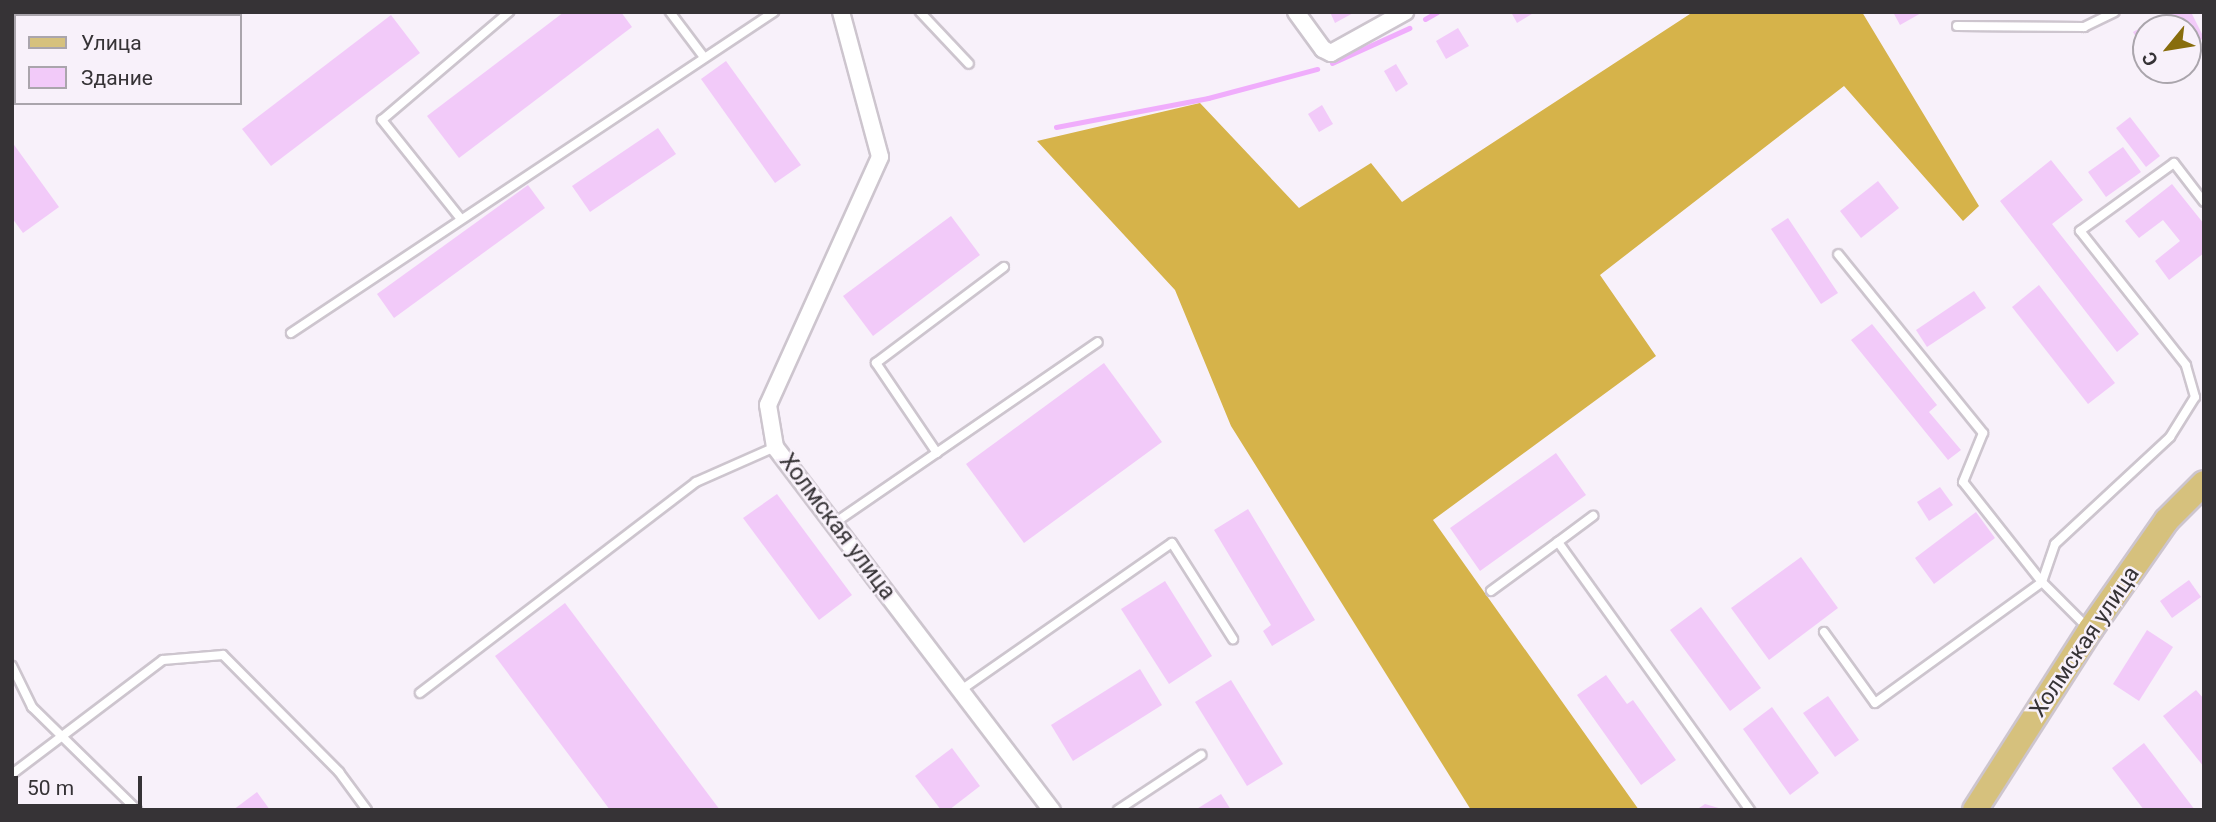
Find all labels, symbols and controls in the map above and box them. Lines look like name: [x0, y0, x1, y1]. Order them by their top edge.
legend: [14, 14, 242, 105]
north arrow: [2132, 14, 2202, 84]
text: Улица: [81, 31, 142, 55]
text: С: [2137, 48, 2163, 70]
text: Здание: [81, 66, 153, 90]
street label: Холмская улица: [773, 448, 901, 606]
street label: Холмская улица: [2024, 561, 2146, 723]
scale bar: [18, 762, 145, 806]
text: 50 m: [27, 776, 74, 800]

